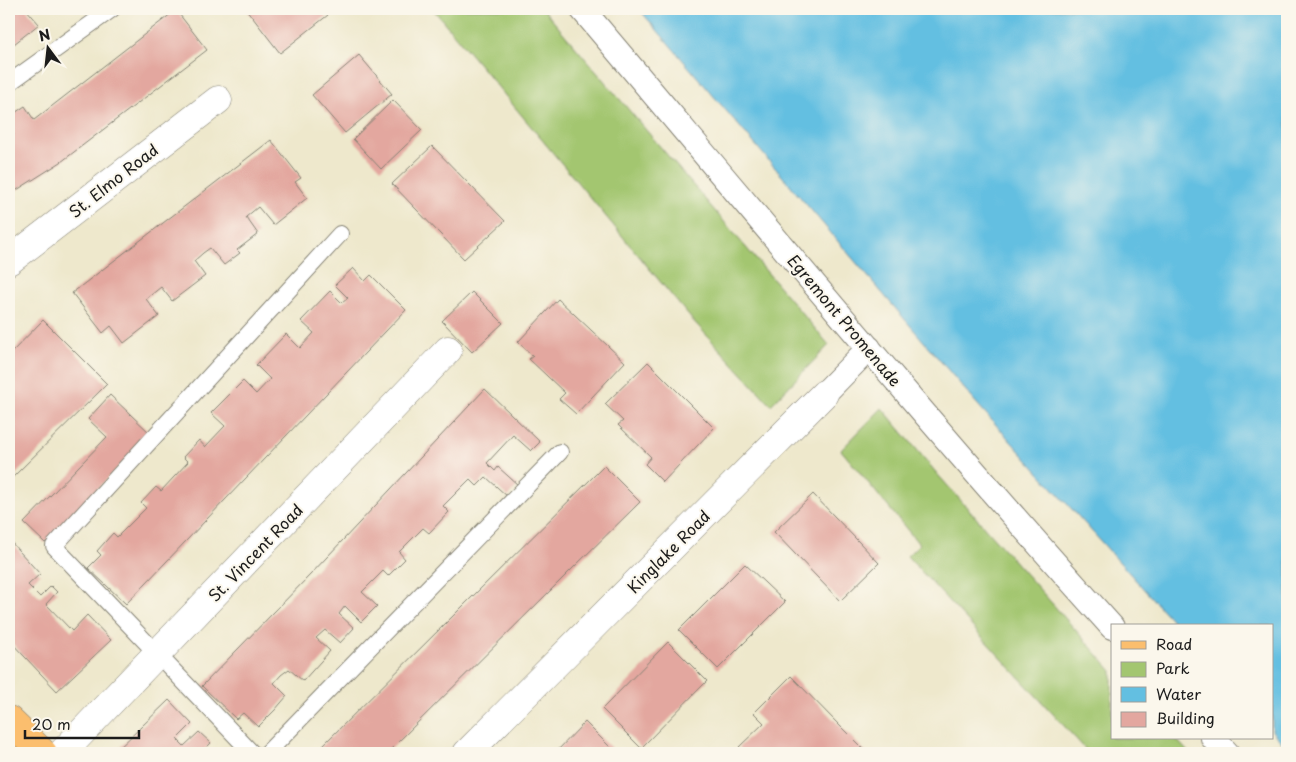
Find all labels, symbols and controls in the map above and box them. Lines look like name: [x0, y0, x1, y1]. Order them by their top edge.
north arrow: [22, 22, 72, 72]
text: N: [36, 23, 53, 47]
street label: St. Elmo Road: [63, 137, 163, 223]
street label: Egremont Promenade: [782, 249, 908, 391]
street label: St. Vincent Road: [202, 498, 308, 606]
street label: Kinglake Road: [621, 504, 715, 598]
legend: [1111, 624, 1274, 740]
text: Road: [1156, 632, 1192, 655]
text: Park: [1156, 656, 1190, 679]
text: Water: [1156, 682, 1201, 705]
text: Building: [1156, 706, 1215, 729]
scale bar: [25, 707, 139, 739]
text: 20 m: [32, 712, 71, 735]

